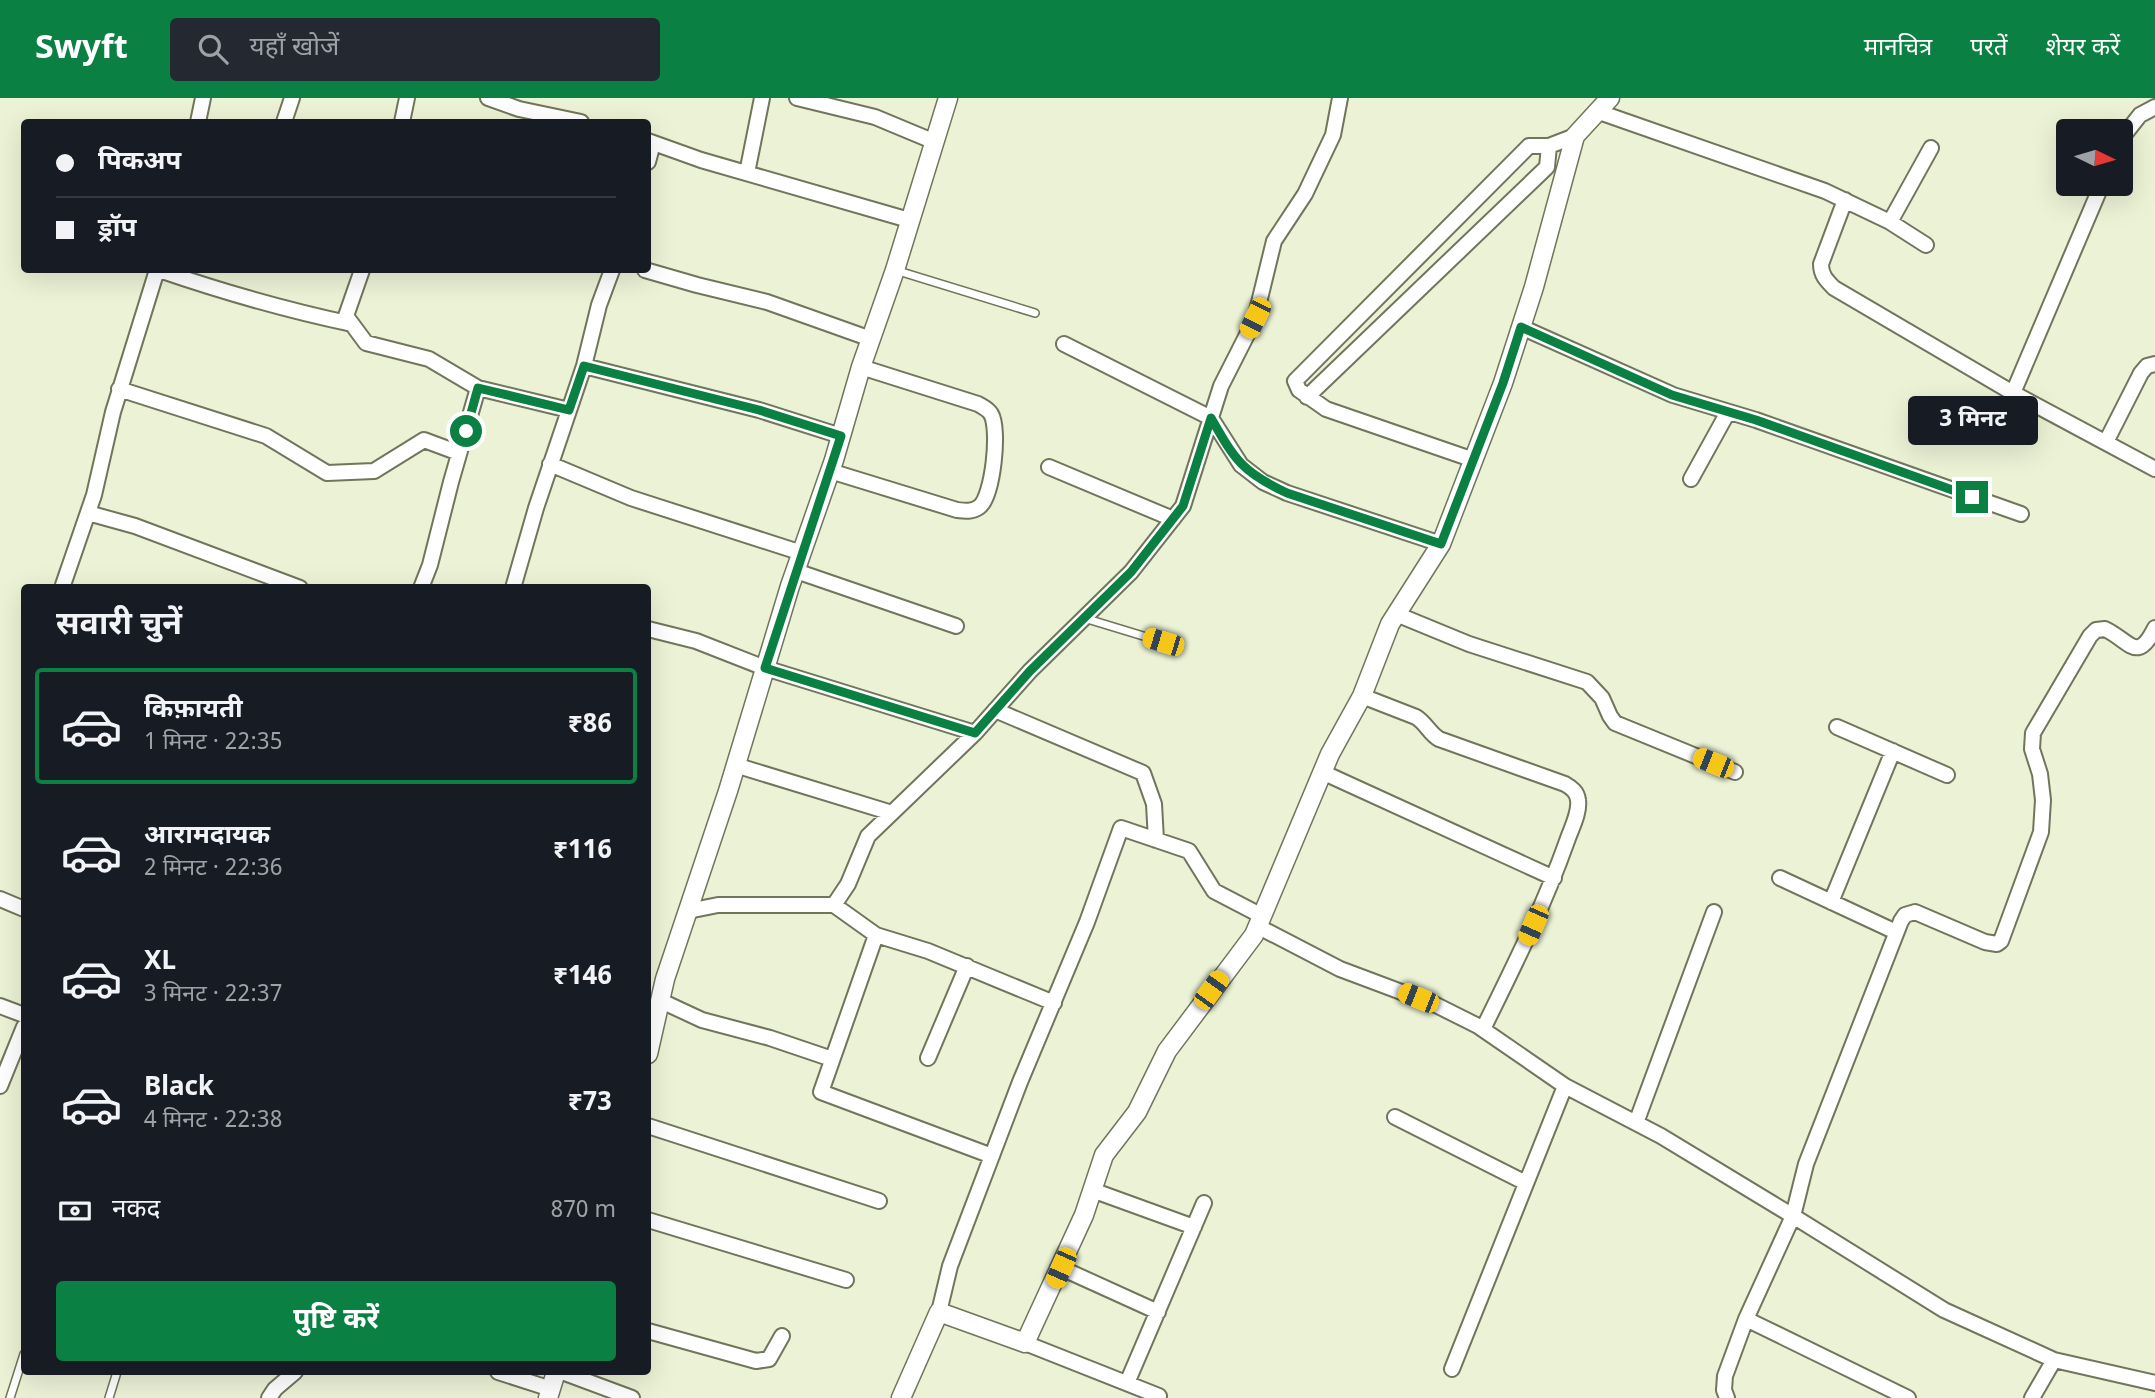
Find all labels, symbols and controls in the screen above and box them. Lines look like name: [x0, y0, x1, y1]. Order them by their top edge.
search box: [170, 18, 660, 81]
text: Swyft: [35, 28, 128, 71]
icon: search: [194, 30, 232, 68]
text: यहाँ खोजें: [250, 32, 339, 66]
text: मानचित्र: [1864, 33, 1932, 65]
text: परतें: [1970, 33, 2007, 65]
text: शेयर करें: [2045, 33, 2120, 65]
north arrow: [2056, 119, 2133, 196]
map controls: [2056, 119, 2133, 196]
text: पिकअप: [98, 146, 181, 180]
text: ड्रॉप: [98, 213, 136, 247]
car: [1237, 295, 1274, 341]
callout: 3 मिनट: [1907, 396, 2037, 444]
text: 3 मिनट: [1939, 405, 2007, 435]
route start: [450, 415, 482, 447]
route end: [1956, 481, 1988, 513]
text: सवारी चुनें: [56, 605, 182, 647]
car: [1140, 626, 1187, 658]
text: किफ़ायती: [144, 694, 243, 728]
icon: car: [60, 695, 123, 758]
text: ₹86: [568, 709, 612, 743]
text: 1 मिनट · 22:35: [144, 728, 282, 758]
car: [1690, 745, 1737, 781]
text: आरामदायक: [144, 820, 270, 854]
icon: car: [60, 821, 123, 884]
text: ₹116: [553, 835, 612, 869]
text: 2 मिनट · 22:36: [144, 854, 282, 884]
car: [1515, 902, 1552, 948]
text: XL: [144, 946, 176, 980]
icon: car: [60, 947, 123, 1010]
text: ₹146: [553, 961, 612, 995]
car: [1191, 967, 1232, 1013]
text: 3 मिनट · 22:37: [144, 980, 282, 1010]
car: [1395, 980, 1442, 1016]
text: Black: [144, 1072, 214, 1106]
icon: car: [60, 1073, 123, 1136]
text: ₹73: [568, 1087, 612, 1121]
text: 4 मिनट · 22:38: [144, 1106, 282, 1136]
icon: cash: [56, 1192, 94, 1230]
text: नकद: [112, 1194, 160, 1228]
text: 870 m: [550, 1196, 616, 1226]
car: [1043, 1245, 1080, 1291]
button: पुष्टि करें: [56, 1281, 616, 1361]

